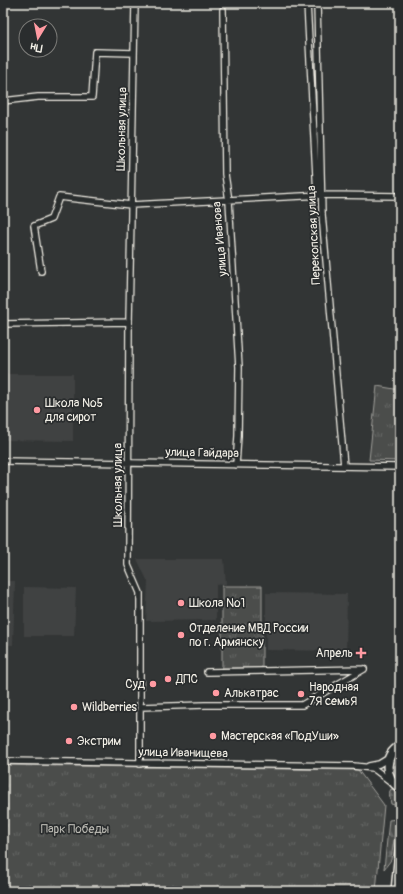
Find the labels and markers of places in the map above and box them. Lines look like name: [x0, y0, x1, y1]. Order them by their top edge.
place label: Школа №5 для сирот: [45, 396, 103, 425]
marker: Школа №5 для сирот: [32, 405, 42, 415]
place label: Школа №1: [189, 596, 245, 611]
marker: Школа №1: [176, 598, 186, 608]
place label: Отделение МВД России по г. Армянску: [189, 621, 309, 650]
marker: Отделение МВД России по г. Армянску: [176, 630, 186, 640]
place label: Апрель: [316, 646, 353, 661]
marker: Апрель: [356, 648, 366, 658]
place label: ДПС: [175, 672, 198, 687]
marker: ДПС: [163, 674, 173, 684]
place label: Суд: [125, 677, 146, 692]
marker: Суд: [148, 679, 158, 689]
place label: Народная 7Я семьЯ: [309, 680, 359, 709]
place label: Алькатрас: [224, 686, 279, 701]
marker: Алькатрас: [211, 688, 221, 698]
marker: Народная 7Я семьЯ: [296, 689, 306, 699]
place label: Wildberries: [82, 700, 138, 715]
marker: Wildberries: [69, 702, 79, 712]
place label: Мастерская «ПодУши»: [221, 729, 339, 744]
marker: Мастерская «ПодУши»: [208, 731, 218, 741]
place label: Экстрим: [77, 734, 121, 749]
marker: Экстрим: [64, 736, 74, 746]

